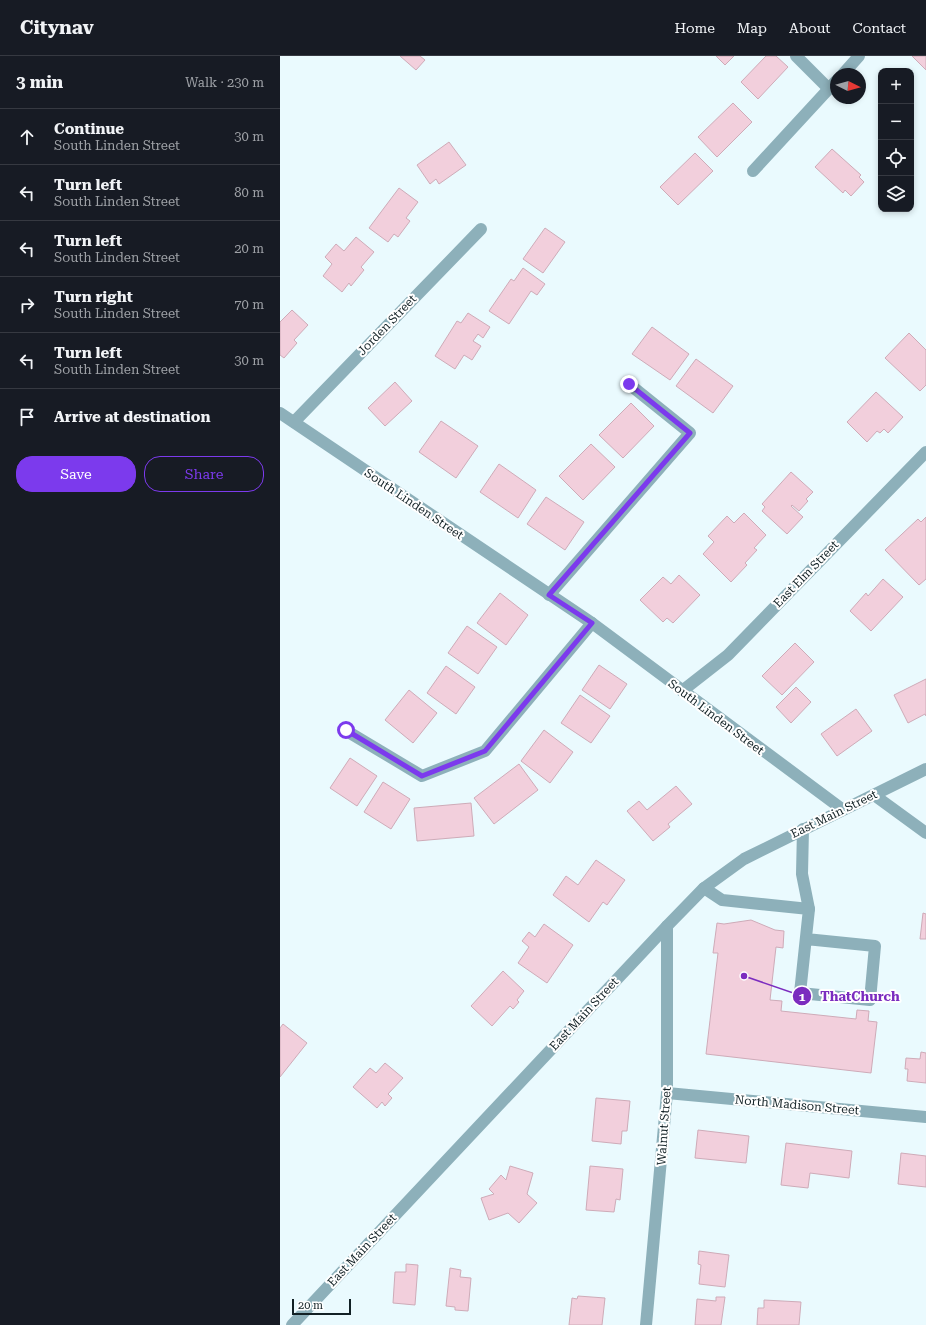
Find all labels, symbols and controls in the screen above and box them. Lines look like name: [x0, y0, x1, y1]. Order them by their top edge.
text: Citynav: [20, 16, 94, 39]
text: Home: [674, 20, 715, 36]
text: Map: [737, 20, 767, 36]
text: About: [789, 20, 831, 36]
text: Contact: [853, 20, 906, 36]
north arrow: [830, 68, 866, 104]
map controls: [878, 68, 914, 212]
button: +: [878, 68, 914, 104]
text: 3 min: [16, 72, 63, 92]
text: Walk · 230 m: [185, 75, 264, 90]
button: −: [878, 104, 914, 140]
text: Continue: [54, 120, 124, 138]
icon: ahead: [16, 126, 38, 148]
text: 30 m: [234, 129, 264, 144]
text: South Linden Street: [54, 138, 180, 153]
button: locate: [878, 140, 914, 176]
text: Turn left: [54, 176, 122, 194]
button: layers: [878, 176, 914, 212]
icon: left: [16, 182, 38, 204]
text: 80 m: [234, 185, 264, 200]
text: South Linden Street: [54, 194, 180, 209]
text: Turn left: [54, 232, 122, 250]
icon: left: [16, 238, 38, 260]
text: 20 m: [234, 241, 264, 256]
text: South Linden Street: [54, 250, 180, 265]
text: Turn right: [54, 288, 133, 306]
street label: Jorden Street: [355, 292, 420, 358]
icon: right: [16, 294, 38, 316]
text: 70 m: [234, 297, 264, 312]
text: South Linden Street: [54, 306, 180, 321]
text: Turn left: [54, 344, 122, 362]
icon: left: [16, 350, 38, 372]
text: 30 m: [234, 353, 264, 368]
text: South Linden Street: [54, 362, 180, 377]
route end: [620, 375, 638, 393]
icon: arrive: [16, 406, 38, 428]
text: Arrive at destination: [54, 408, 210, 426]
button: Save: [16, 456, 136, 492]
button: Share: [144, 456, 264, 492]
street label: South Linden Street: [362, 466, 467, 543]
street label: East Elm Street: [771, 537, 842, 610]
street label: South Linden Street: [665, 676, 767, 758]
route start: [337, 721, 355, 739]
street label: East Main Street: [789, 787, 880, 841]
street label: East Main Street: [547, 974, 622, 1053]
callout: ThatChurch: [792, 984, 907, 1009]
text: ThatChurch: [820, 989, 900, 1004]
text: 1: [799, 990, 806, 1004]
street label: Walnut Street: [654, 1086, 674, 1166]
street label: North Madison Street: [734, 1093, 860, 1117]
street label: East Main Street: [325, 1210, 400, 1289]
scale bar: [292, 1297, 351, 1316]
text: 20 m: [298, 1299, 323, 1312]

